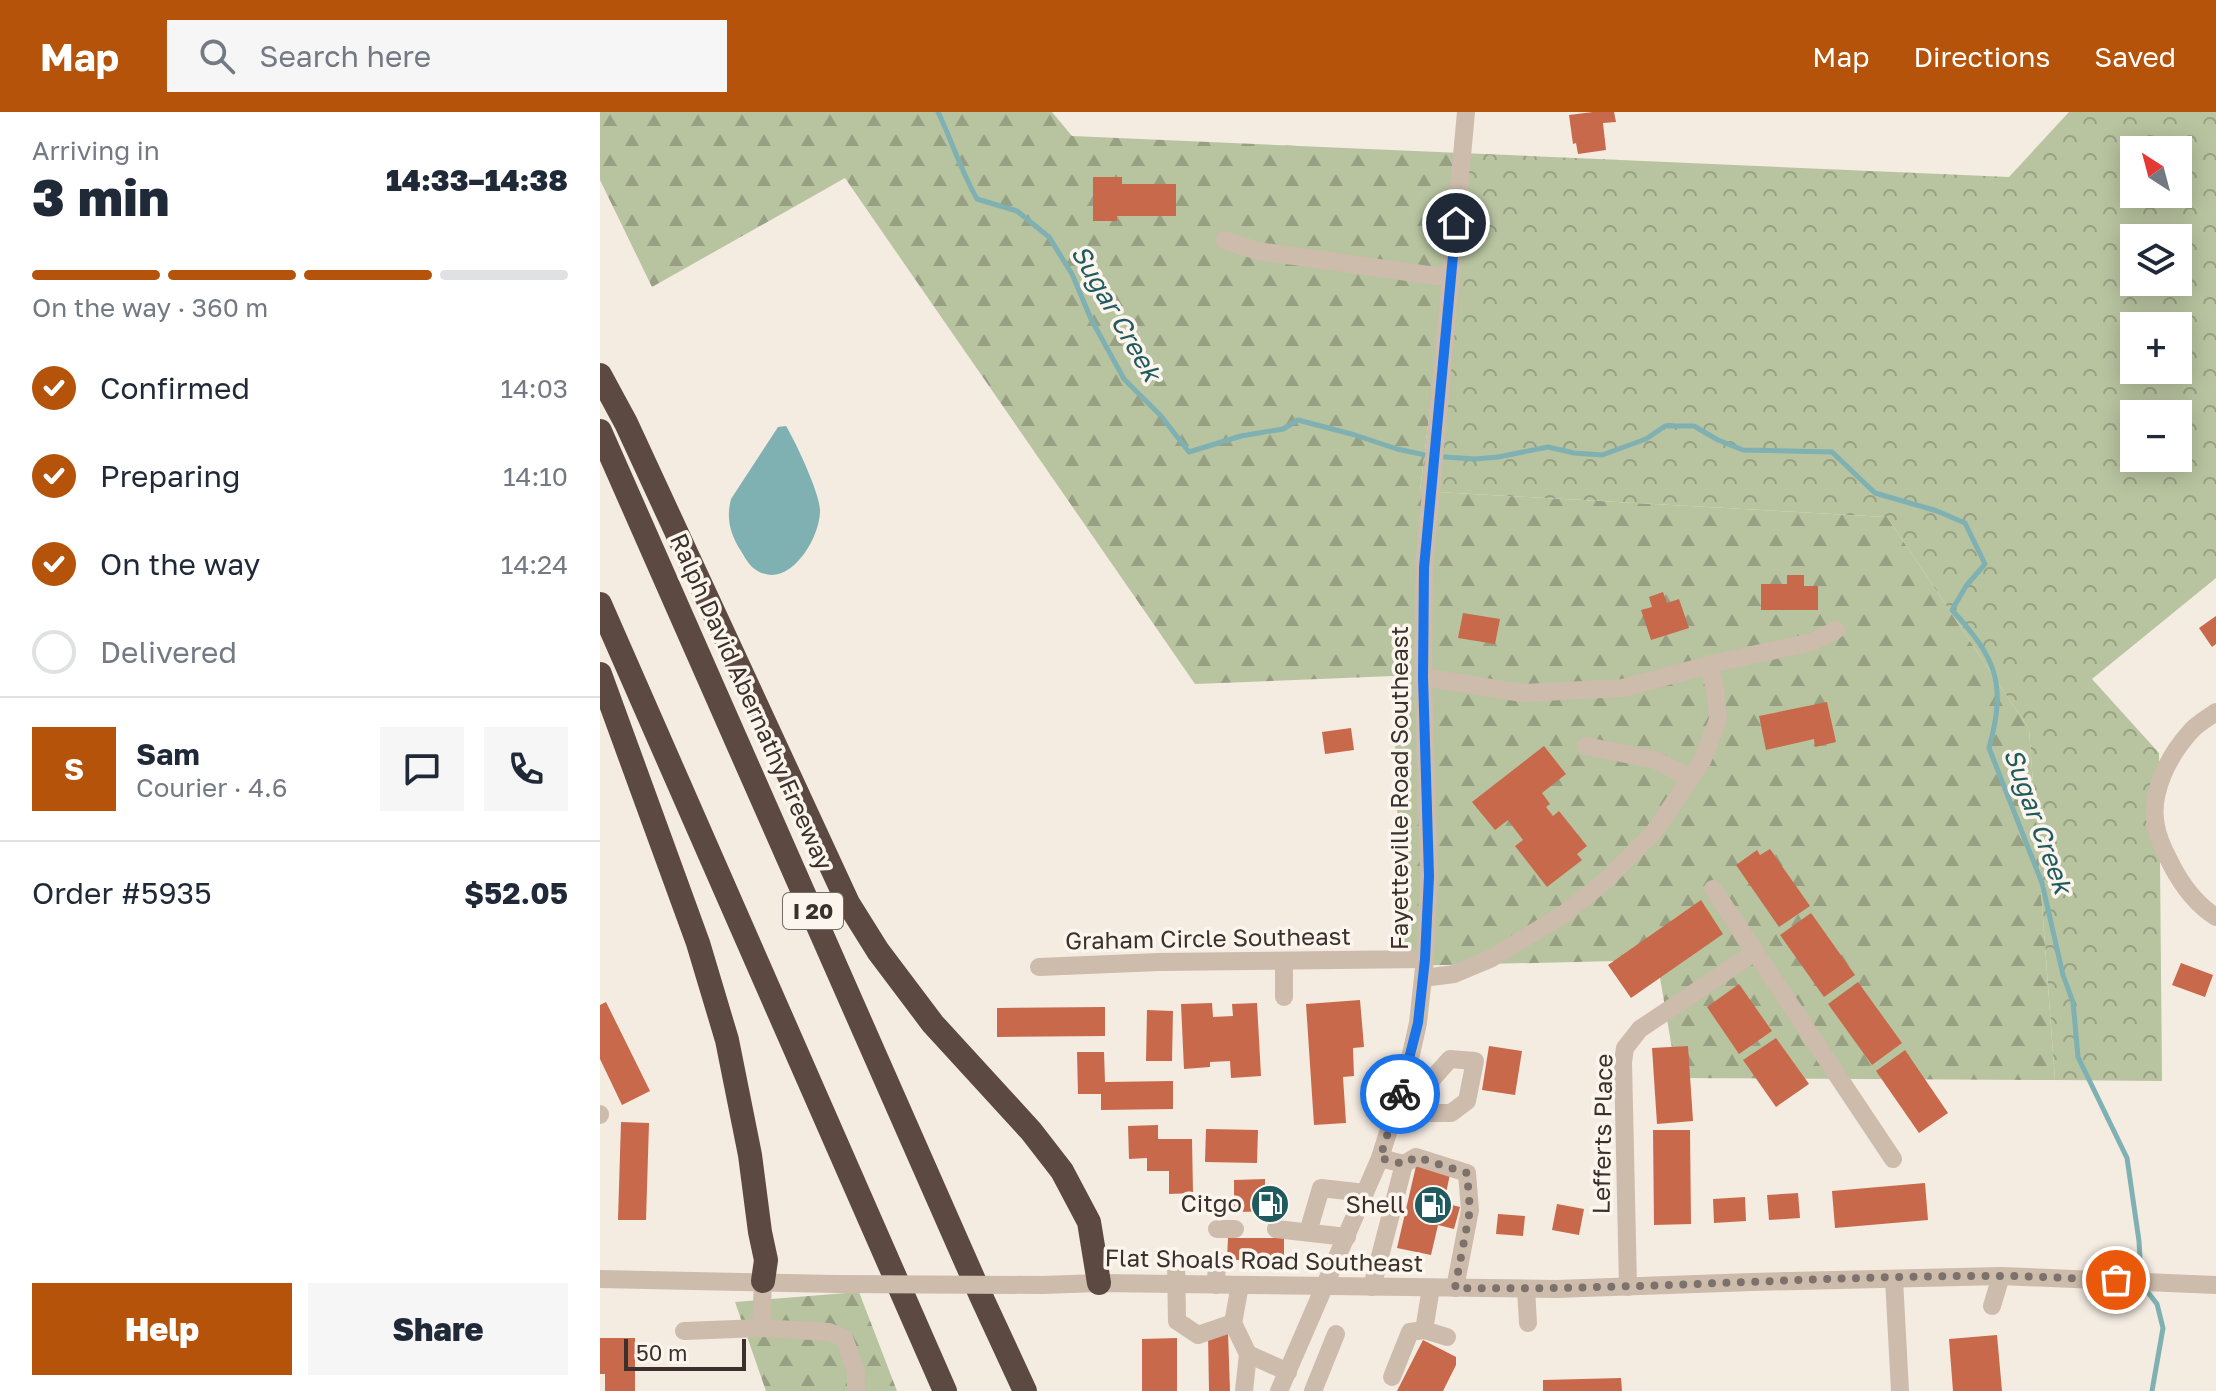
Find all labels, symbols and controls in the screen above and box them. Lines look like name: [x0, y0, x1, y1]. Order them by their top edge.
search box: [167, 20, 727, 92]
text: Map: [40, 34, 119, 79]
icon: search: [195, 34, 239, 78]
text: Search here: [259, 38, 431, 74]
text: Map: [1812, 40, 1869, 73]
text: Directions: [1913, 40, 2050, 73]
text: Saved: [2094, 40, 2176, 73]
text: Arriving in: [32, 135, 160, 166]
north arrow: [2120, 136, 2192, 208]
map controls: [2120, 136, 2192, 472]
text: 14:33–14:38: [386, 162, 568, 198]
text: 3 min: [32, 165, 169, 227]
pin: [1422, 189, 1490, 257]
icon: home: [1434, 201, 1478, 245]
button: layers: [2120, 224, 2192, 296]
water label: Sugar Creek: [1065, 239, 1169, 388]
text: On the way · 360 m: [32, 292, 268, 323]
button: +: [2120, 312, 2192, 384]
icon: check: [32, 366, 76, 410]
text: Confirmed: [100, 370, 250, 406]
text: 14:03: [500, 373, 568, 404]
button: −: [2120, 400, 2192, 472]
icon: check: [32, 454, 76, 498]
text: Preparing: [100, 458, 241, 494]
text: 14:10: [503, 461, 568, 492]
street label: Ralph David Abernathy Freeway: [665, 529, 840, 874]
icon: check: [32, 542, 76, 586]
text: On the way: [100, 546, 260, 582]
text: 14:24: [501, 549, 568, 580]
street label: Fayetteville Road Southeast: [1384, 626, 1413, 950]
text: Delivered: [100, 634, 237, 670]
button: chat: [380, 727, 464, 811]
button: phone: [484, 727, 568, 811]
text: Sam: [136, 736, 200, 772]
water label: Sugar Creek: [1998, 744, 2080, 900]
text: S: [64, 751, 84, 787]
text: Courier · 4.6: [136, 772, 288, 803]
text: Order #5935: [32, 875, 212, 911]
text: $52.05: [464, 875, 568, 911]
road number: I 20: [783, 893, 843, 929]
street label: Graham Circle Southeast: [1065, 921, 1351, 954]
street label: Lefferts Place: [1586, 1053, 1617, 1215]
courier: [1360, 1054, 1440, 1134]
icon: bike: [1378, 1072, 1422, 1116]
fuel station icon: Citgo: [1249, 1183, 1291, 1225]
fuel station icon: Shell: [1412, 1184, 1454, 1226]
place label: Citgo: [1180, 1188, 1242, 1217]
place label: Shell: [1346, 1189, 1405, 1218]
street label: Flat Shoals Road Southeast: [1104, 1242, 1424, 1277]
pin: [2082, 1246, 2150, 1314]
icon: bag: [2094, 1258, 2138, 1302]
button: Help: [32, 1283, 292, 1375]
button: Share: [308, 1283, 568, 1375]
scale bar: [624, 1335, 746, 1371]
text: 50 m: [636, 1339, 687, 1366]

